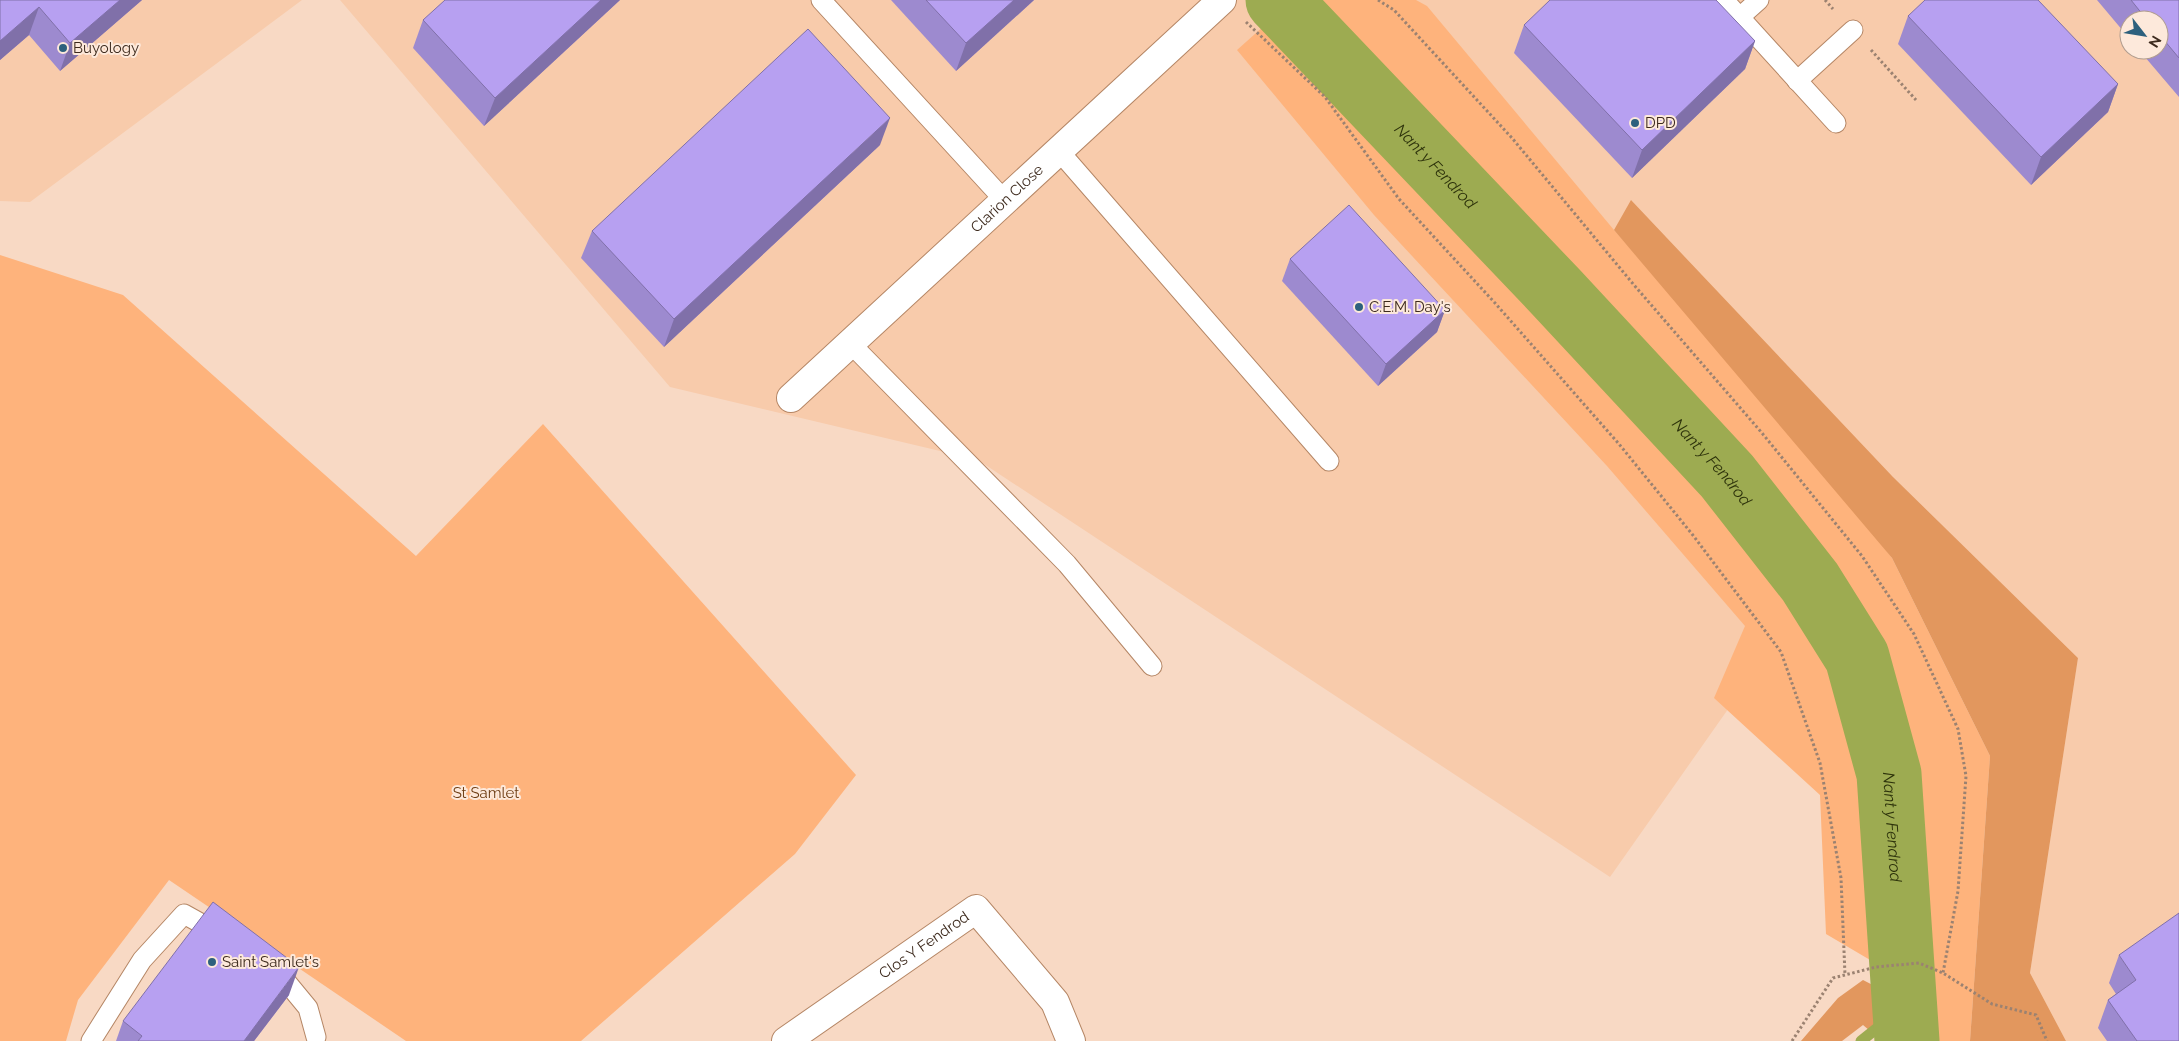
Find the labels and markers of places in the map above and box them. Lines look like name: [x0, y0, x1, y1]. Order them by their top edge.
place label: Buyology: [73, 39, 139, 57]
marker: Buyology: [57, 42, 69, 54]
place label: DPD: [1645, 114, 1676, 132]
marker: DPD: [1629, 117, 1641, 129]
place label: C.E.M. Day's: [1369, 298, 1451, 316]
marker: C.E.M. Day's: [1353, 301, 1365, 313]
place label: Saint Samlet's: [222, 953, 319, 971]
marker: Saint Samlet's: [206, 956, 218, 968]

